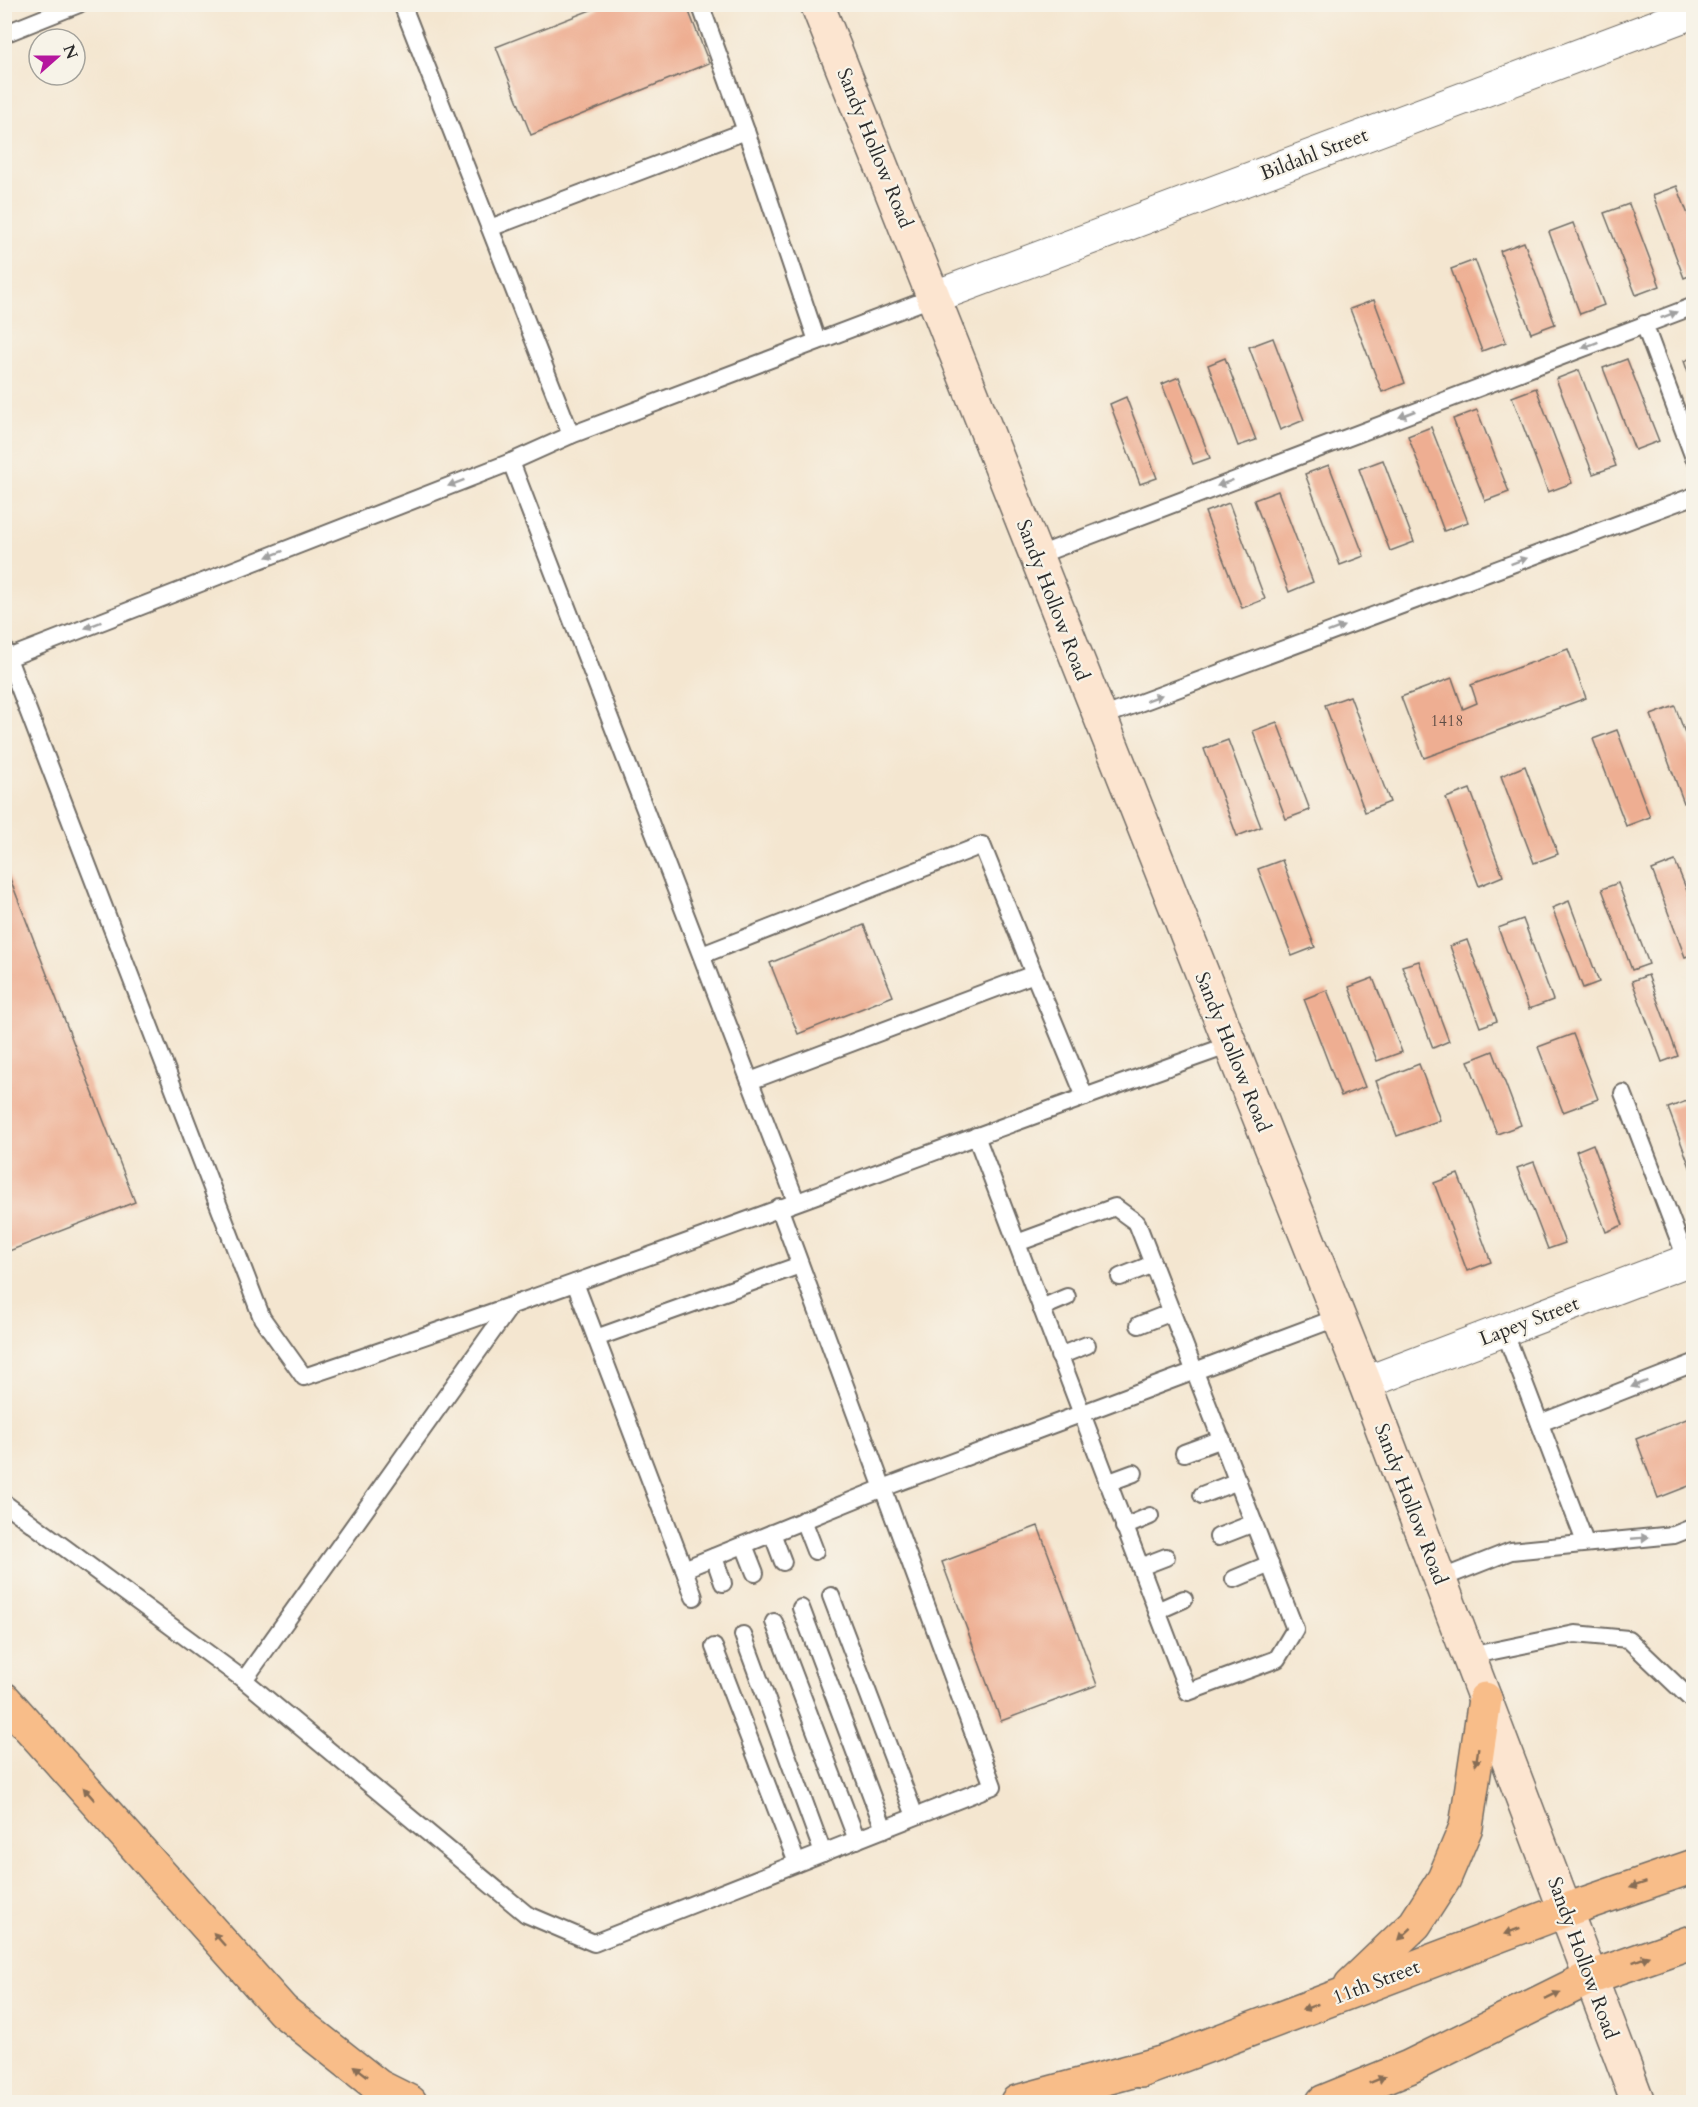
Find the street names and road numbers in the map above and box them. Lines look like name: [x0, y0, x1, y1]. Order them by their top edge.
street label: Sandy Hollow Road: [831, 64, 920, 232]
street label: Bildahl Street: [1256, 121, 1372, 187]
street label: Sandy Hollow Road: [1010, 516, 1096, 685]
street label: Sandy Hollow Road: [1189, 968, 1278, 1136]
street label: Lapey Street: [1475, 1289, 1583, 1352]
street label: Sandy Hollow Road: [1368, 1420, 1454, 1589]
street label: Sandy Hollow Road: [1541, 1873, 1625, 2043]
street label: 11th Street: [1329, 1953, 1424, 2011]

